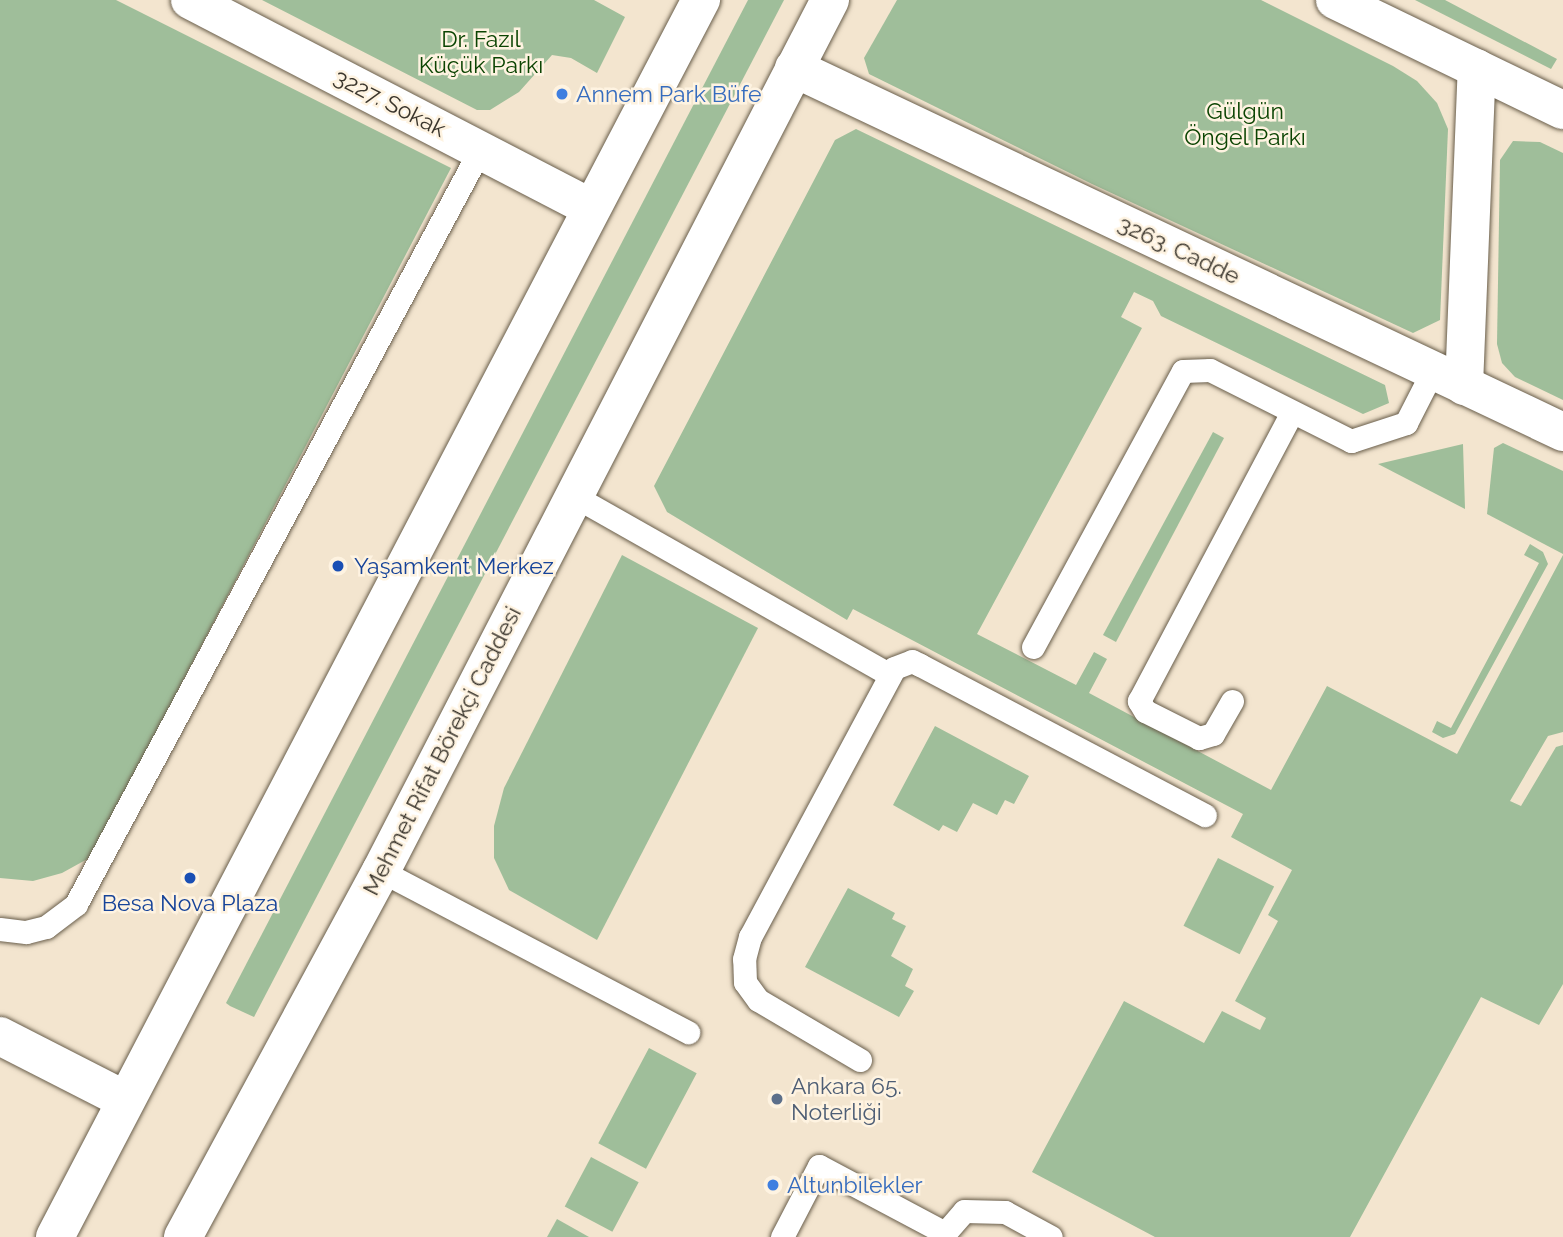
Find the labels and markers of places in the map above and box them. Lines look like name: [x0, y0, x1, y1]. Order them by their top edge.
place label: Annem Park Büfe: [576, 80, 761, 108]
marker: Annem Park Büfe: [554, 86, 570, 102]
place label: Yaşamkent Merkez: [354, 552, 554, 580]
marker: Yaşamkent Merkez: [328, 556, 348, 576]
marker: Besa Nova Plaza: [182, 870, 198, 886]
place label: Besa Nova Plaza: [102, 889, 278, 917]
place label: Ankara 65. Noterliği: [791, 1072, 902, 1126]
marker: Ankara 65. Noterliği: [769, 1091, 785, 1107]
place label: Altunbilekler: [787, 1171, 923, 1199]
marker: Altunbilekler: [765, 1177, 781, 1193]

